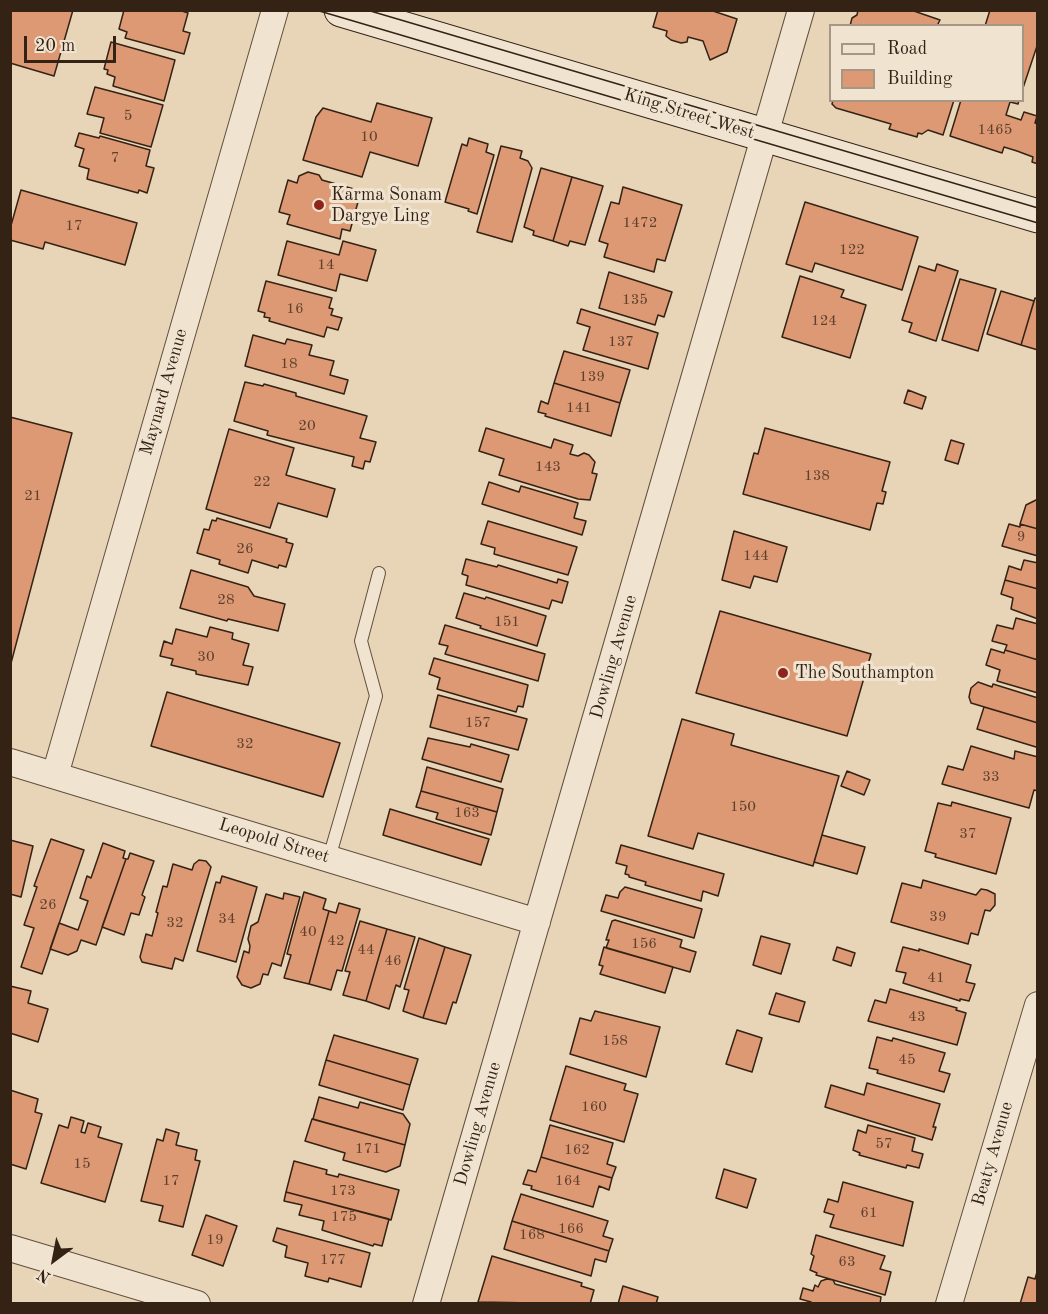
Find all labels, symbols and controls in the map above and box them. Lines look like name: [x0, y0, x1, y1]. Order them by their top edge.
scale bar: [27, 24, 118, 62]
legend: [829, 24, 1024, 102]
text: 20 m: [35, 37, 75, 55]
text: Road: [887, 40, 927, 58]
text: Building: [887, 70, 952, 88]
street label: King Street West: [621, 84, 757, 144]
house number: 5: [124, 107, 132, 125]
house number: 1465: [978, 121, 1012, 139]
house number: 10: [360, 128, 378, 146]
house number: 7: [111, 149, 119, 167]
place label: Karma Sonam Dargye Ling: [331, 184, 442, 226]
marker: Karma Sonam Dargye Ling: [312, 198, 326, 212]
house number: 1472: [623, 214, 657, 232]
house number: 17: [65, 217, 83, 235]
house number: 122: [839, 241, 865, 259]
house number: 14: [317, 256, 335, 274]
house number: 135: [622, 291, 648, 309]
house number: 16: [286, 300, 304, 318]
house number: 124: [811, 312, 837, 330]
street label: Maynard Avenue: [136, 326, 192, 458]
house number: 137: [608, 333, 634, 351]
house number: 18: [280, 355, 298, 373]
house number: 139: [579, 368, 605, 386]
house number: 141: [566, 399, 592, 417]
house number: 20: [298, 417, 316, 435]
house number: 143: [535, 458, 561, 476]
house number: 138: [804, 467, 830, 485]
house number: 22: [253, 473, 271, 491]
house number: 21: [24, 487, 42, 505]
house number: 9: [1017, 528, 1025, 546]
house number: 26: [236, 540, 254, 558]
house number: 144: [743, 547, 769, 565]
house number: 28: [217, 591, 235, 609]
street label: Dowling Avenue: [586, 592, 642, 722]
house number: 151: [494, 613, 520, 631]
house number: 30: [197, 648, 215, 666]
place label: The Southampton: [795, 662, 934, 684]
marker: The Southampton: [776, 666, 790, 680]
house number: 157: [465, 714, 491, 732]
house number: 32: [236, 735, 254, 753]
house number: 33: [982, 768, 1000, 786]
house number: 150: [730, 798, 756, 816]
house number: 163: [454, 804, 480, 822]
street label: Leopold Street: [216, 814, 332, 868]
house number: 37: [959, 825, 977, 843]
house number: 26: [39, 896, 57, 914]
house number: 39: [929, 908, 947, 926]
house number: 34: [218, 910, 236, 928]
house number: 32: [166, 914, 184, 932]
house number: 40: [299, 923, 317, 941]
house number: 42: [327, 932, 345, 950]
house number: 156: [631, 935, 657, 953]
house number: 44: [357, 941, 375, 959]
house number: 46: [384, 952, 402, 970]
house number: 41: [927, 969, 945, 987]
house number: 43: [908, 1008, 926, 1026]
house number: 158: [602, 1032, 628, 1050]
house number: 45: [898, 1051, 916, 1069]
street label: Dowling Avenue: [450, 1059, 506, 1189]
house number: 160: [581, 1098, 607, 1116]
street label: Beaty Avenue: [968, 1099, 1018, 1209]
house number: 57: [875, 1135, 893, 1153]
house number: 171: [355, 1140, 381, 1158]
house number: 162: [564, 1141, 590, 1159]
house number: 15: [73, 1155, 91, 1173]
house number: 17: [162, 1172, 180, 1190]
house number: 164: [555, 1172, 581, 1190]
house number: 173: [330, 1182, 356, 1200]
house number: 61: [860, 1204, 878, 1222]
house number: 175: [331, 1208, 357, 1226]
house number: 166: [558, 1220, 584, 1238]
house number: 168: [519, 1226, 545, 1244]
north arrow: [24, 1230, 84, 1290]
house number: 19: [206, 1231, 224, 1249]
house number: 177: [320, 1251, 346, 1269]
house number: 63: [838, 1253, 856, 1271]
text: N: [35, 1265, 54, 1285]

